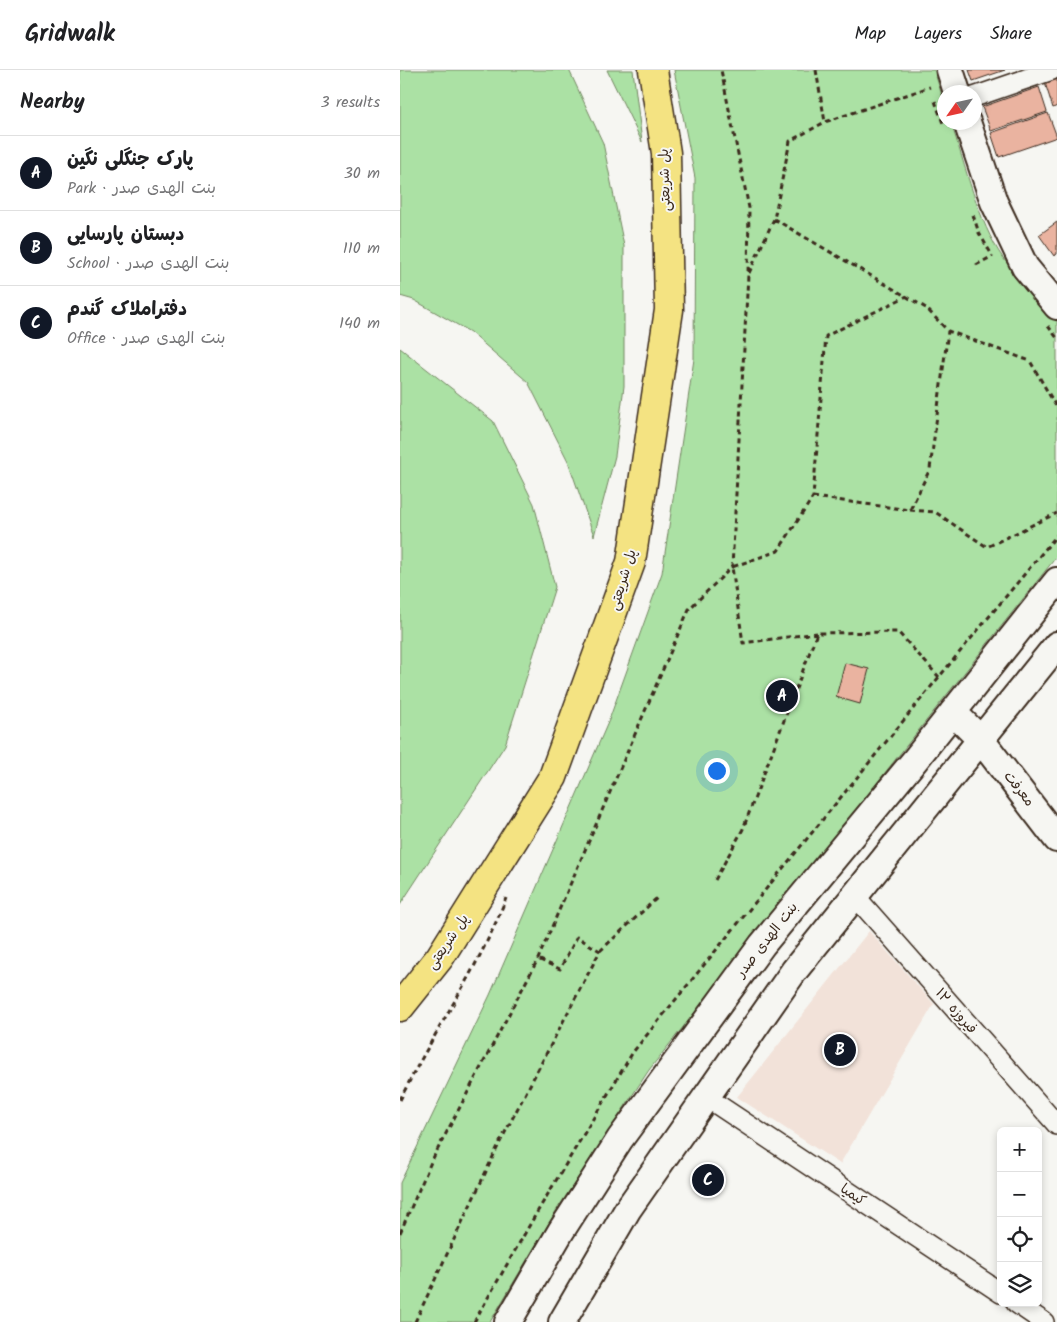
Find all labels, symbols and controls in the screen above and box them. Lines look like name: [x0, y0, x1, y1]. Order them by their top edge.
text: Gridwalk: [25, 15, 115, 54]
text: Map: [855, 20, 886, 49]
text: Layers: [914, 20, 962, 49]
text: Share: [990, 20, 1032, 49]
north arrow: [937, 85, 982, 130]
text: Nearby: [20, 86, 85, 119]
text: 3 results: [321, 90, 380, 115]
text: پارک جنگلی نگین: [67, 145, 193, 175]
street label: پل شریعتی: [653, 148, 677, 212]
text: A: [31, 161, 41, 186]
text: 30 m: [344, 161, 380, 186]
text: Park · بنت الهدی صدر: [67, 176, 216, 201]
text: دبستان پارسایی: [67, 220, 184, 250]
text: B: [31, 236, 41, 261]
text: 110 m: [343, 236, 380, 261]
text: School · بنت الهدی صدر: [67, 251, 229, 276]
text: دفتراملاک گندم: [67, 295, 187, 325]
text: C: [31, 311, 41, 336]
text: 140 m: [339, 311, 380, 336]
text: Office · بنت الهدی صدر: [67, 326, 225, 351]
street label: پل شریعتی: [603, 547, 643, 613]
pin: A: [766, 677, 798, 715]
your location: [704, 758, 730, 784]
street label: معرفت: [998, 767, 1040, 811]
street label: بنت الهدی صدر: [730, 898, 803, 983]
street label: پل شریعتی: [421, 910, 475, 974]
street label: فیروزه ۱۲: [930, 983, 982, 1039]
pin: B: [824, 1031, 856, 1069]
map controls: [997, 1127, 1042, 1307]
button: +: [997, 1127, 1042, 1172]
pin: C: [692, 1161, 724, 1199]
button: −: [997, 1172, 1042, 1217]
street label: کیمیا: [836, 1178, 870, 1212]
button: locate: [997, 1217, 1042, 1262]
button: layers: [997, 1262, 1042, 1307]

